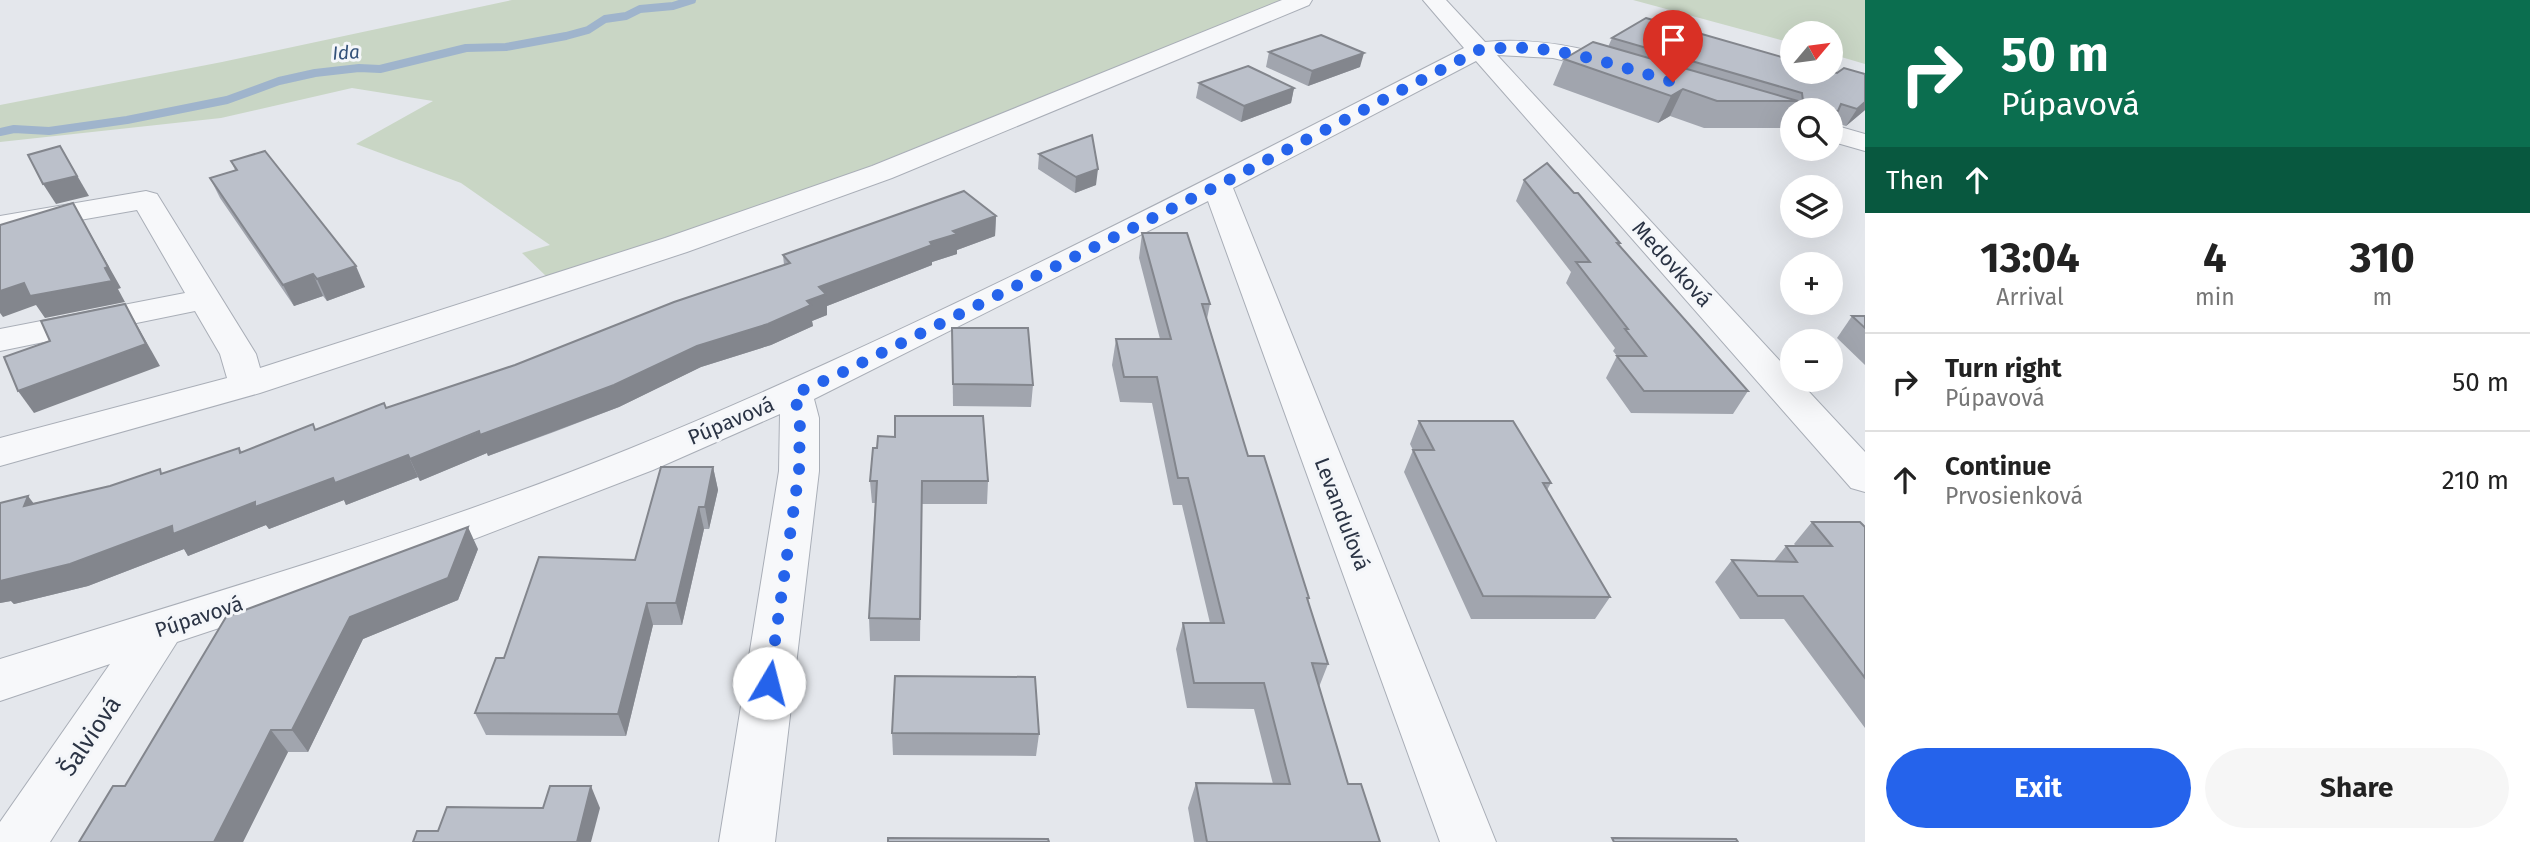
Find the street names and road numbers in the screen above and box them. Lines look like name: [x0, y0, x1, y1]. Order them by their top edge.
street label: Medovková: [1627, 216, 1717, 312]
street label: Púpavová: [684, 391, 778, 451]
street label: Levanduľová: [1309, 454, 1375, 574]
street label: Púpavová: [152, 591, 246, 643]
street label: Šalviová: [52, 690, 127, 781]

